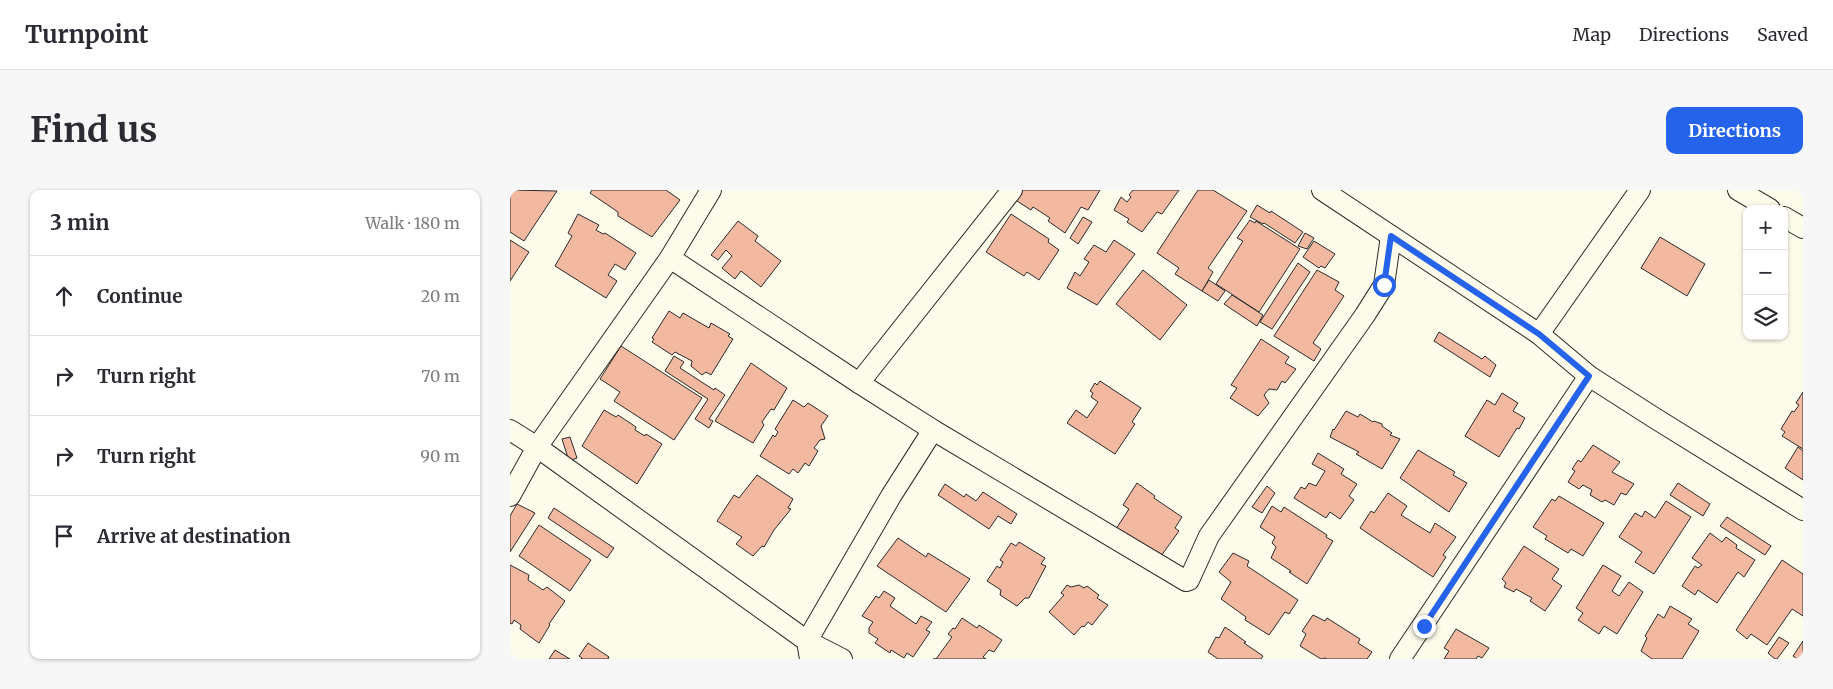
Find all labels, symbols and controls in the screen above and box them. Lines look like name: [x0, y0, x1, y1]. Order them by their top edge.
text: Turnpoint: [25, 19, 148, 50]
text: Map: [1573, 23, 1611, 46]
text: Directions: [1639, 23, 1729, 46]
text: Saved: [1757, 23, 1808, 46]
button: Directions: [1666, 107, 1803, 154]
text: Find us: [30, 108, 157, 152]
map controls: [1743, 205, 1788, 340]
button: +: [1743, 205, 1788, 250]
text: 3 min: [50, 209, 109, 236]
text: Walk · 180 m: [365, 213, 460, 233]
button: −: [1743, 250, 1788, 295]
route start: [1373, 274, 1396, 297]
icon: ahead: [50, 282, 78, 310]
text: Continue: [97, 284, 183, 308]
text: 20 m: [421, 286, 460, 306]
button: layers: [1743, 295, 1788, 340]
icon: right: [50, 362, 78, 390]
text: Turn right: [97, 364, 196, 388]
text: 70 m: [421, 366, 460, 386]
icon: right: [50, 442, 78, 470]
text: Turn right: [97, 444, 196, 468]
text: 90 m: [420, 446, 460, 466]
icon: arrive: [50, 522, 78, 550]
text: Arrive at destination: [97, 524, 291, 548]
route end: [1413, 615, 1436, 638]

